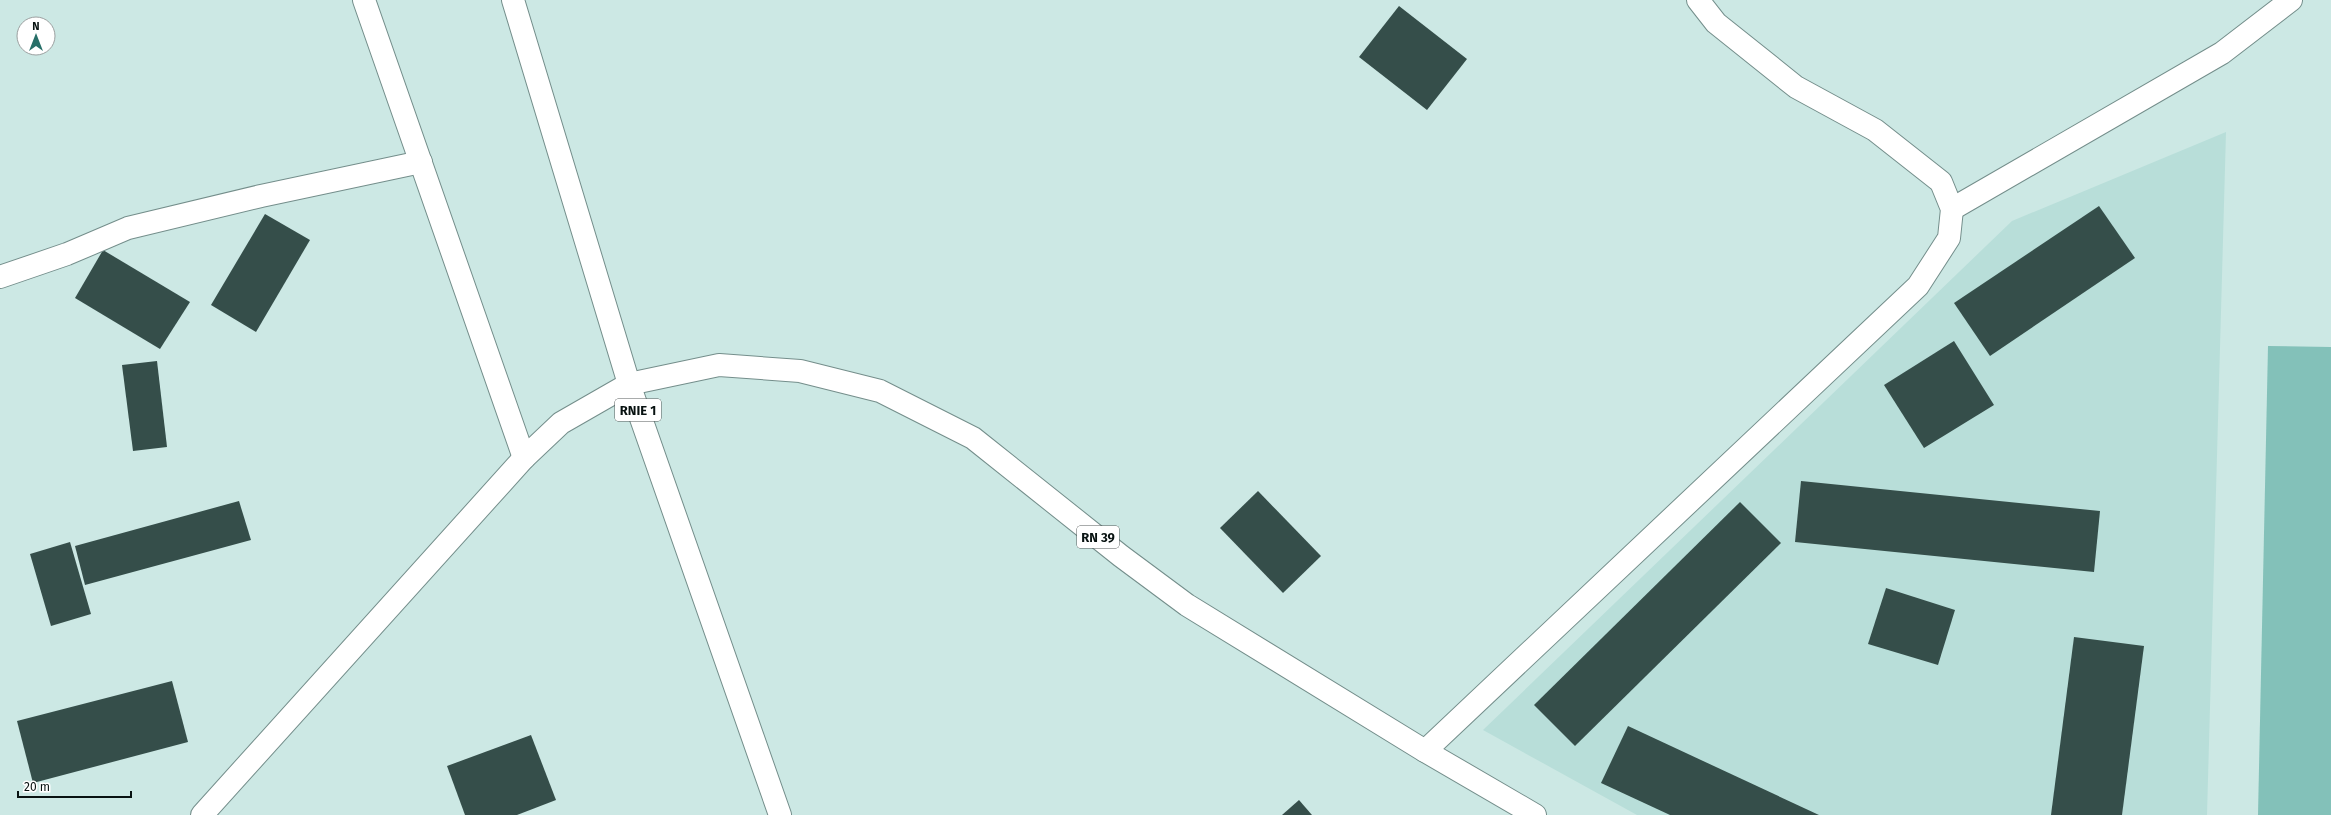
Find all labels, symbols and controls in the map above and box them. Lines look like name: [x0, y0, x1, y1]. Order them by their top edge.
north arrow: [16, 16, 56, 56]
text: N: [32, 20, 40, 33]
road number: RNIE 1: [615, 399, 661, 421]
road number: RN 39: [1077, 526, 1119, 548]
scale bar: [18, 773, 131, 799]
text: 20 m: [24, 780, 50, 794]

